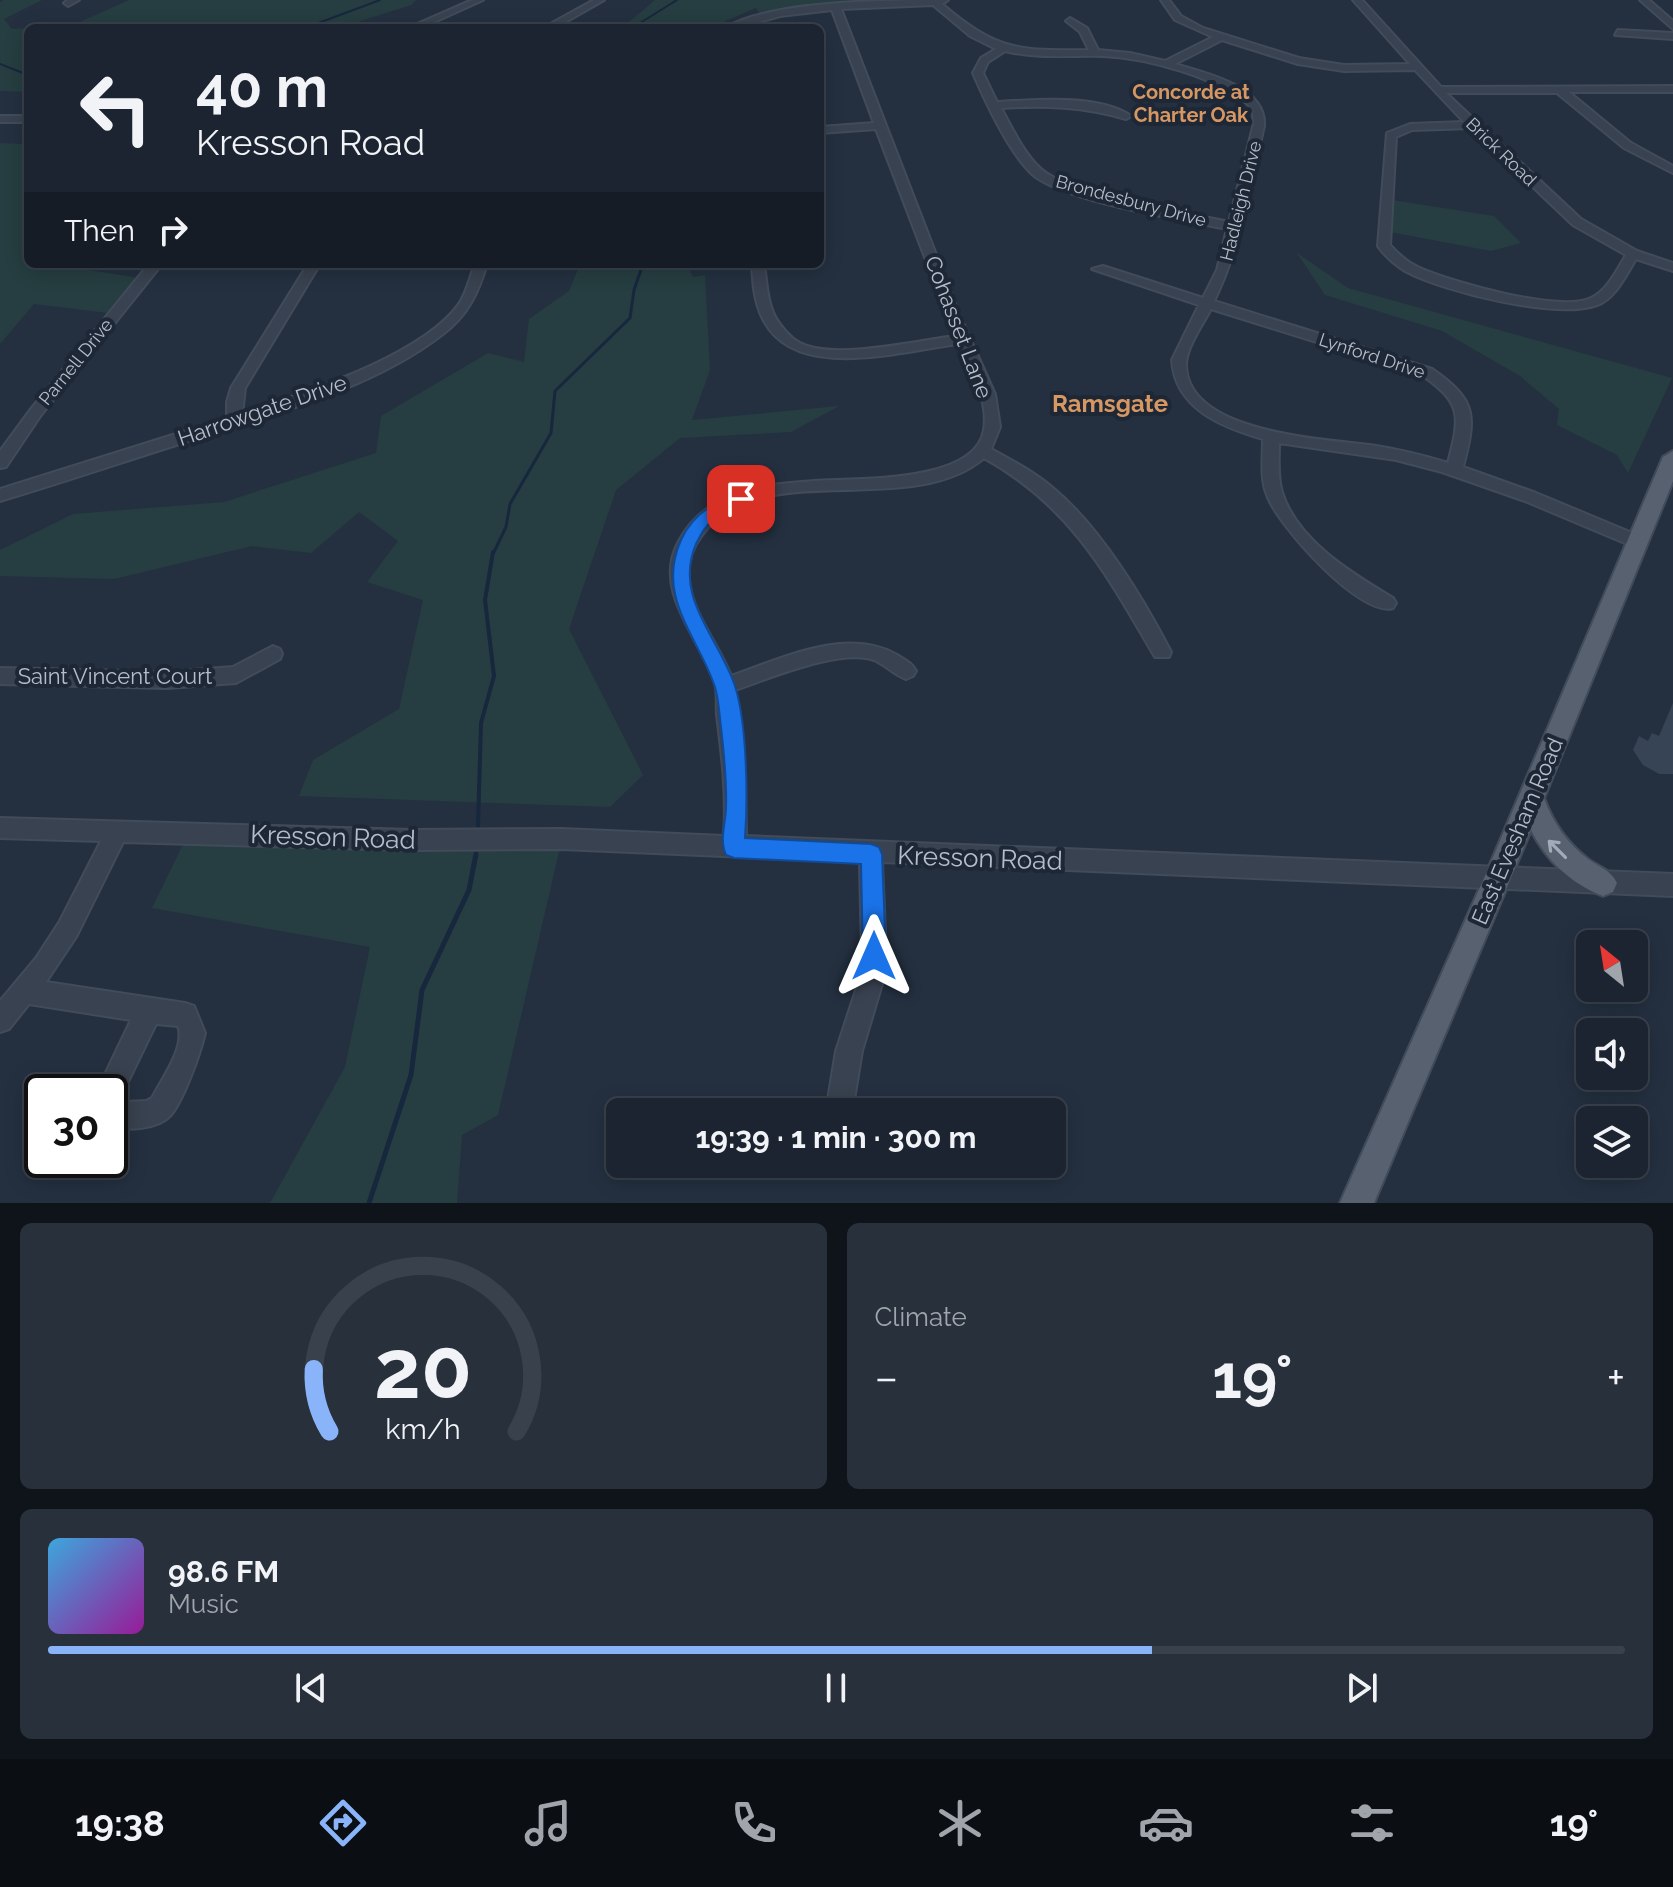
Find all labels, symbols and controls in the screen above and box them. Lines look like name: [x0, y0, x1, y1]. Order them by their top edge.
text: 40 m: [196, 54, 328, 120]
icon: left: [64, 56, 168, 160]
district label: Concorde at Charter Oak: [1132, 80, 1250, 127]
street label: Brick Road: [1462, 113, 1541, 190]
text: Kresson Road: [196, 121, 425, 163]
street label: Hadleigh Drive: [1215, 138, 1266, 263]
street label: Brondesbury Drive: [1054, 170, 1209, 231]
icon: right: [151, 208, 195, 252]
text: Then: [64, 213, 135, 248]
street label: Cohasset Lane: [920, 252, 998, 402]
street label: Parnell Drive: [34, 314, 117, 409]
street label: Lynford Drive: [1316, 328, 1428, 383]
street label: Harrowgate Drive: [174, 369, 350, 451]
district label: Ramsgate: [1052, 389, 1168, 418]
pin: [707, 465, 775, 533]
icon: arrive: [719, 477, 763, 521]
street label: Saint Vincent Court: [18, 663, 213, 689]
street label: East Evesham Road: [1466, 734, 1568, 928]
street label: Kresson Road: [250, 819, 416, 855]
street label: Kresson Road: [897, 840, 1063, 876]
one-way arrow: [1548, 840, 1567, 859]
position arrow: [832, 914, 916, 998]
north arrow: [1576, 930, 1648, 1002]
map controls: [1576, 930, 1648, 1178]
button: sound: [1576, 1018, 1648, 1090]
speed limit sign: 30: [24, 1074, 128, 1178]
button: layers: [1576, 1106, 1648, 1178]
text: 19:39 · 1 min · 300 m: [695, 1120, 977, 1155]
text: Climate: [875, 1302, 967, 1332]
text: 20: [374, 1320, 472, 1417]
text: 19°: [1212, 1342, 1293, 1412]
text: −: [875, 1352, 898, 1403]
text: +: [1607, 1352, 1625, 1403]
text: km/h: [386, 1412, 461, 1446]
text: 98.6 FM: [168, 1554, 279, 1589]
text: Music: [168, 1589, 239, 1619]
icon: previous: [289, 1666, 333, 1710]
icon: pause: [814, 1666, 858, 1710]
icon: next: [1340, 1666, 1384, 1710]
icon: directions: [315, 1795, 371, 1851]
icon: music: [520, 1795, 576, 1851]
icon: phone: [726, 1795, 782, 1851]
icon: climate: [932, 1795, 988, 1851]
icon: car: [1138, 1795, 1194, 1851]
icon: filters: [1344, 1795, 1400, 1851]
text: 19:38: [75, 1802, 165, 1844]
text: 19°: [1550, 1802, 1598, 1844]

